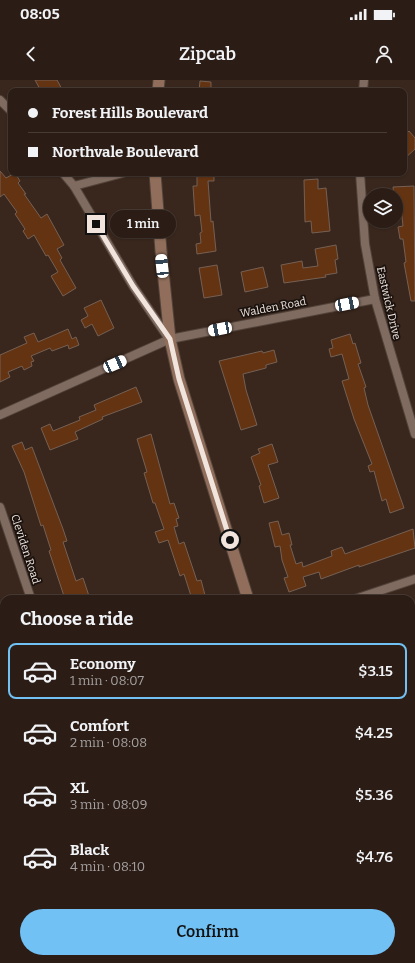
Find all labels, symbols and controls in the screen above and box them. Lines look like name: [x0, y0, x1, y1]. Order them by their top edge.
text: 08:05: [20, 5, 60, 23]
icon: back: [20, 43, 42, 65]
text: Zipcab: [179, 43, 236, 65]
icon: person: [373, 43, 395, 65]
text: Forest Hills Boulevard: [52, 104, 208, 122]
text: Northvale Boulevard: [52, 143, 199, 161]
map controls: [363, 188, 403, 228]
button: layers: [363, 188, 403, 228]
callout: 1 min: [110, 210, 176, 238]
route end: [87, 215, 105, 233]
text: 1 min: [127, 216, 159, 231]
car: [155, 253, 169, 279]
street label: Eastwick Drive: [374, 265, 403, 341]
street label: Walden Road: [239, 295, 308, 320]
car: [334, 296, 360, 312]
car: [207, 321, 233, 337]
car: [102, 354, 128, 374]
street label: Cleviden Road: [8, 513, 43, 586]
route start: [221, 531, 239, 549]
text: Choose a ride: [20, 608, 133, 630]
icon: car: [22, 653, 58, 689]
text: Economy: [70, 655, 136, 673]
text: $3.15: [358, 662, 393, 680]
text: 1 min · 08:07: [70, 673, 144, 688]
icon: car: [22, 715, 58, 751]
text: Comfort: [70, 717, 129, 735]
text: $4.25: [355, 724, 393, 742]
text: 2 min · 08:08: [70, 735, 147, 750]
icon: car: [22, 777, 58, 813]
text: XL: [70, 779, 89, 797]
text: $5.36: [355, 786, 393, 804]
text: 3 min · 08:09: [70, 797, 147, 812]
icon: car: [22, 839, 58, 875]
text: Black: [70, 841, 109, 859]
text: $4.76: [356, 848, 393, 866]
text: 4 min · 08:10: [70, 859, 145, 874]
button: Confirm: [20, 909, 395, 955]

